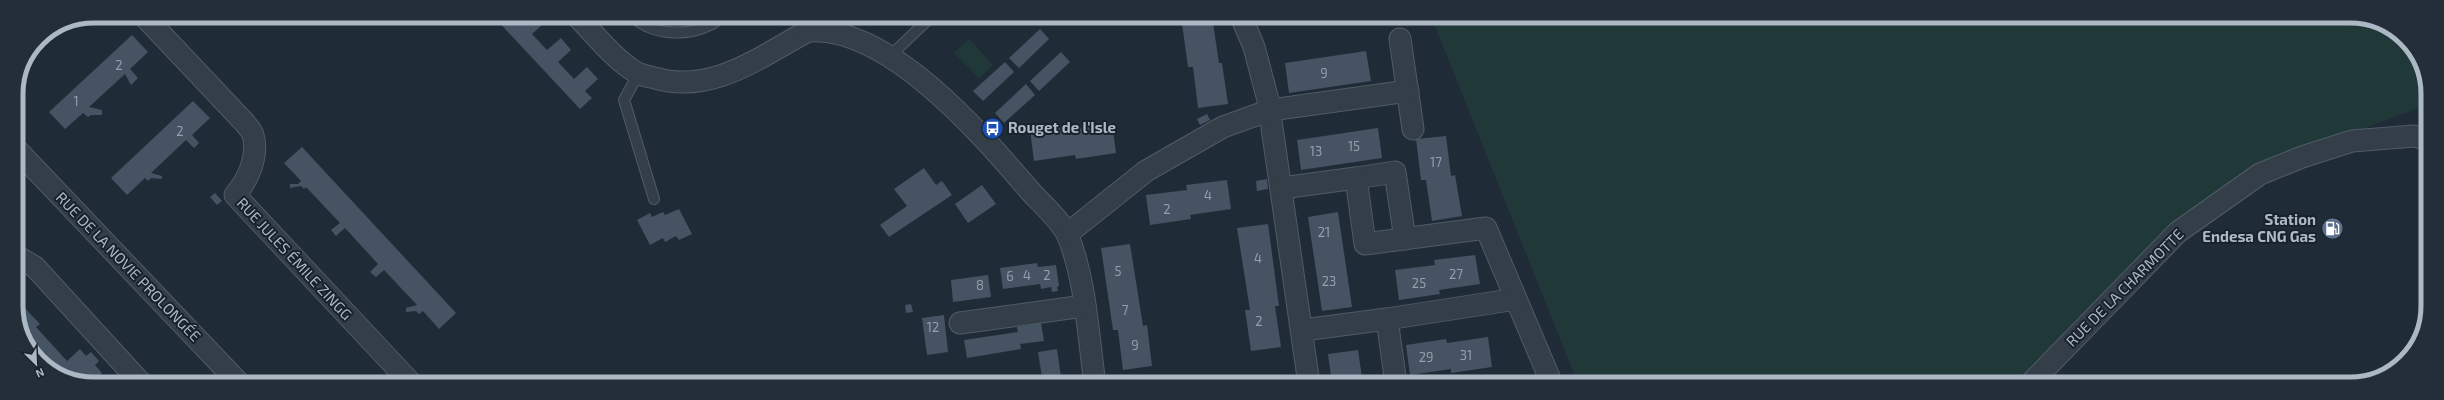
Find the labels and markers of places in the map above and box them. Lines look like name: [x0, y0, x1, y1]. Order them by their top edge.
bus stop icon: Rouget de l'Isle: [979, 115, 1005, 141]
place label: Rouget de l'Isle: [1008, 118, 1116, 136]
place label: Station Endesa CNG Gas: [2202, 210, 2316, 245]
fuel station icon: Station Endesa CNG Gas: [2319, 216, 2345, 242]

